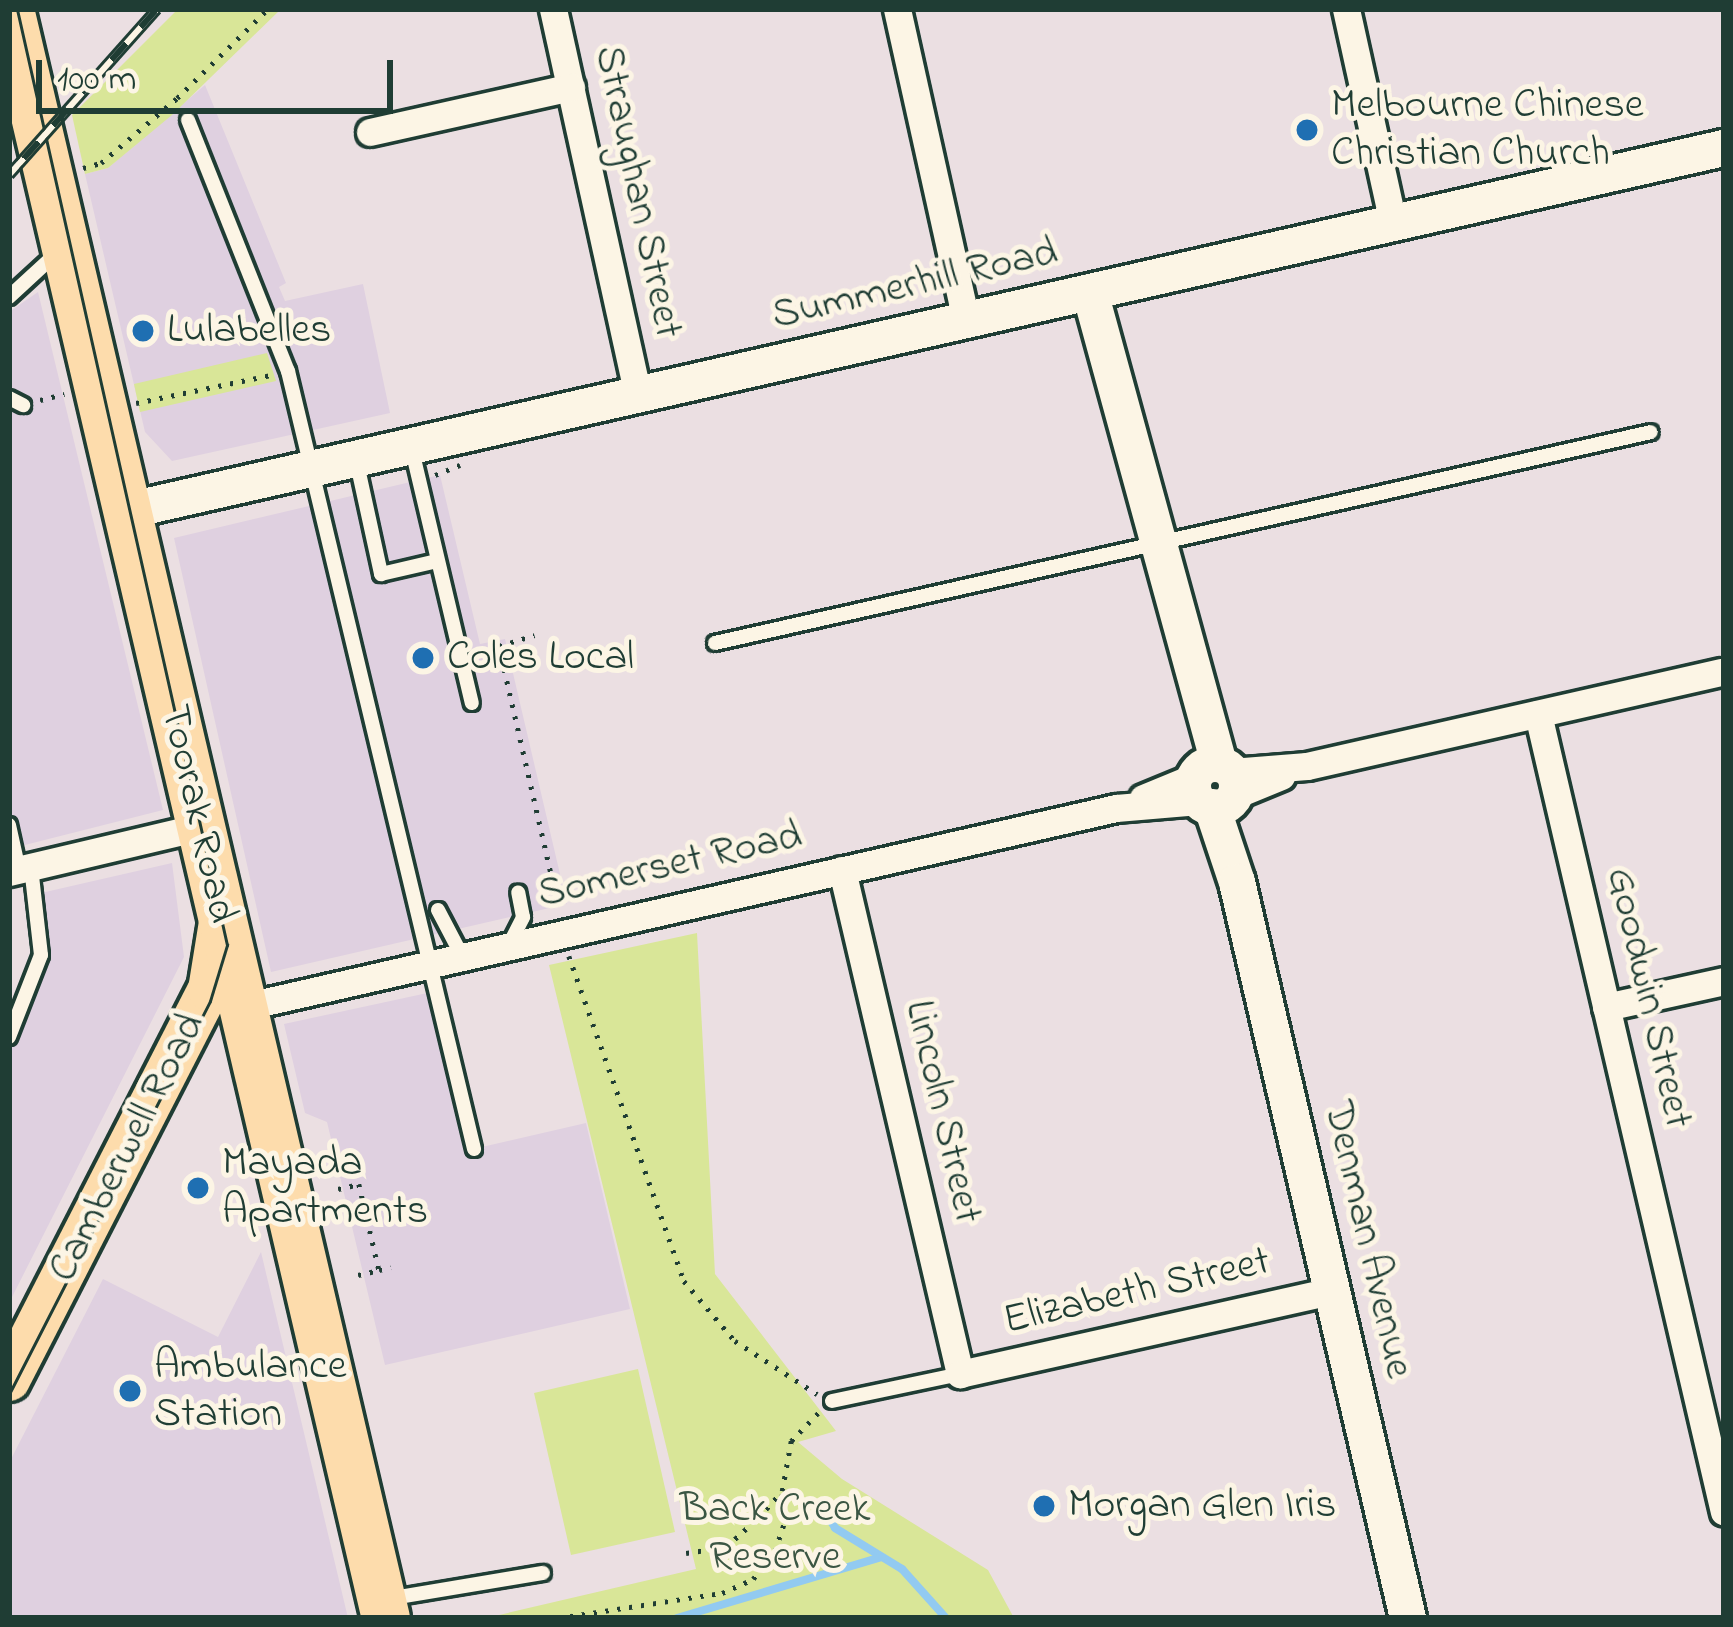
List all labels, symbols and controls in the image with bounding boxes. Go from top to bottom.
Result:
scale bar [42,36,399,110]
street label: Straughan Street [581,41,693,343]
text: 100 m [57,54,137,107]
place label: Melbourne Chinese Christian Church [1331,81,1644,180]
marker: Melbourne Chinese Christian Church [1294,117,1320,143]
street label: Summerhill Road [767,228,1063,342]
place label: Lulabelles [167,306,331,356]
marker: Lulabelles [130,318,156,344]
place label: Coles Local [447,633,634,683]
marker: Coles Local [410,645,436,671]
street label: Toorak Road [147,700,247,928]
street label: Somerset Road [533,811,807,921]
street label: Goodwin Street [1594,863,1702,1133]
street label: Lincoln Street [892,996,992,1228]
street label: Camberwell Road [39,1005,217,1291]
street label: Denman Avenue [1311,1097,1423,1383]
place label: Mayada Apartments [222,1139,428,1238]
marker: Mayada Apartments [185,1175,211,1201]
street label: Elizabeth Street [999,1237,1275,1347]
place label: Ambulance Station [154,1342,346,1440]
marker: Ambulance Station [117,1378,143,1404]
place label: Morgan Glen Iris [1068,1481,1336,1531]
park label: Back Creek Reserve [680,1485,870,1583]
marker: Morgan Glen Iris [1031,1493,1057,1519]

